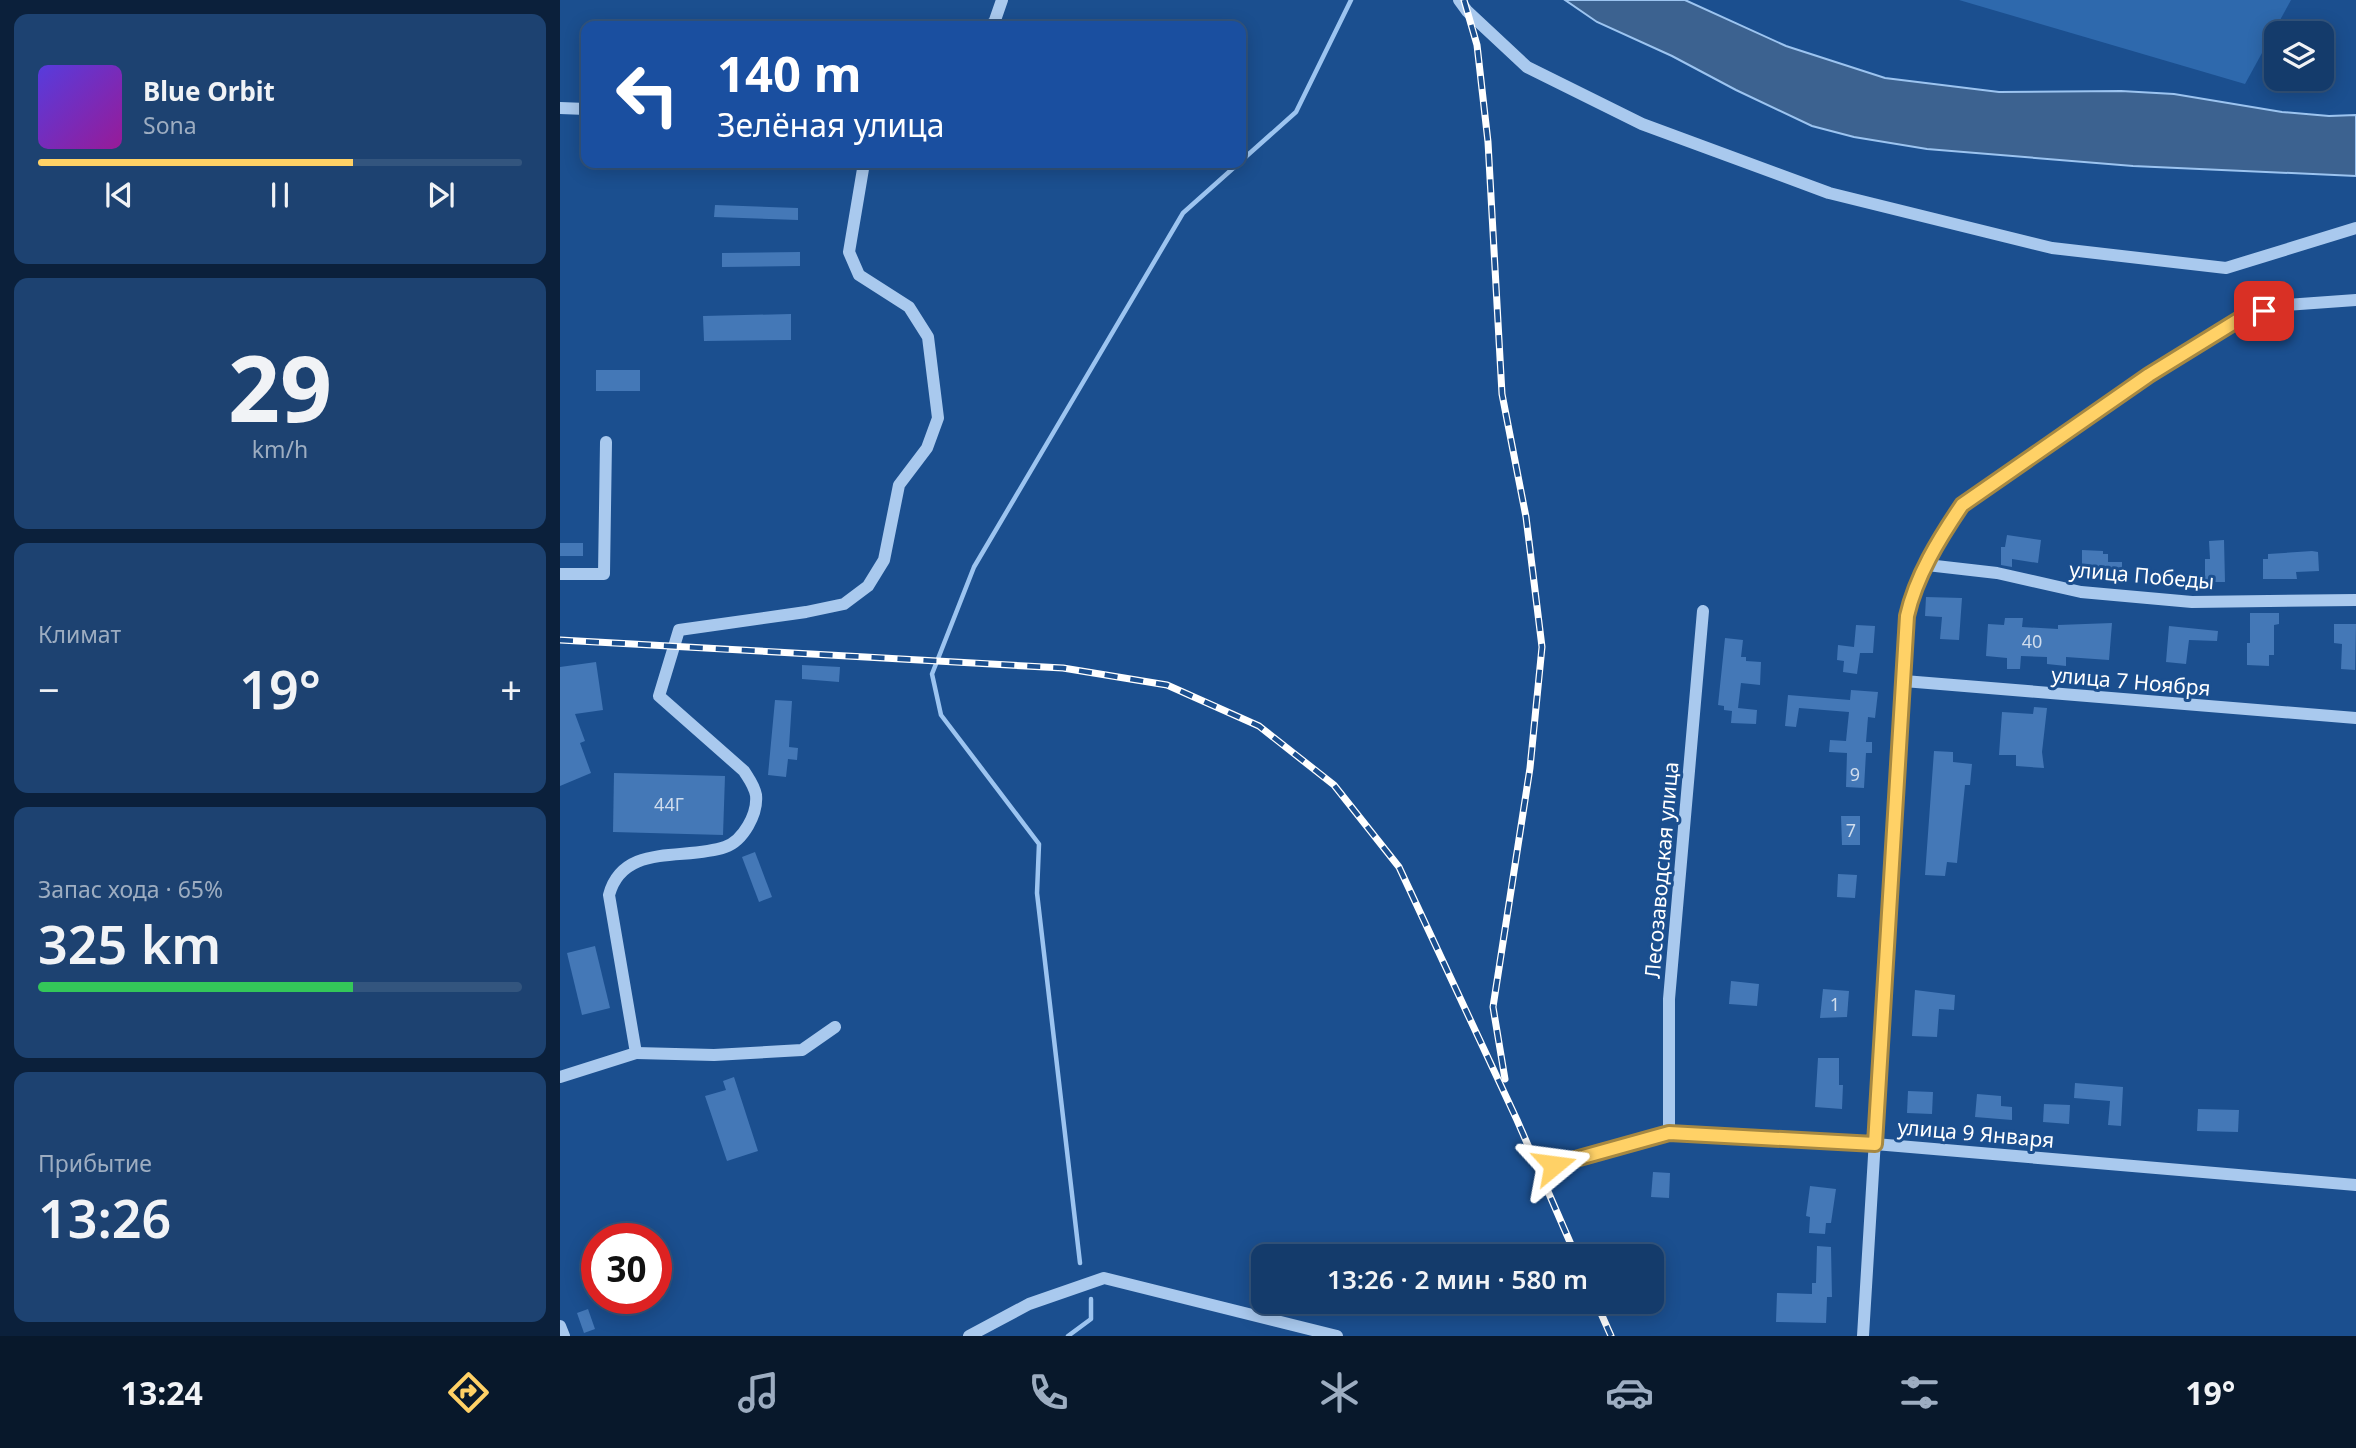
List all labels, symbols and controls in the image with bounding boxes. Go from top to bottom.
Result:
map controls [2264,21,2334,91]
button: layers [2264,21,2334,91]
text: 140 m [717,40,862,106]
icon: left [602,49,693,140]
text: Blue Orbit [143,73,275,109]
text: Зелёная улица [717,103,944,146]
text: Sona [143,109,197,141]
icon: previous [100,176,138,214]
icon: pause [261,176,299,214]
icon: next [422,176,460,214]
pin [2234,281,2294,341]
icon: arrive [2245,292,2283,330]
text: 29 [228,325,332,449]
text: km/h [252,433,308,465]
street label: улица Победы [2068,555,2216,595]
text: Климат [38,618,121,650]
house number: 40 [2022,629,2042,653]
text: 19° [239,653,321,724]
street label: улица 7 Ноября [2050,660,2212,702]
text: − [38,663,60,715]
text: + [500,663,522,715]
street label: Лесозаводская улица [1638,760,1684,980]
house number: 9 [1850,762,1860,786]
house number: 44Г [654,792,684,816]
house number: 7 [1846,818,1856,842]
text: Запас хода · 65% [38,873,223,905]
text: 325 km [38,908,221,979]
house number: 1 [1830,992,1840,1016]
street label: улица 9 Января [1897,1112,2055,1154]
position arrow [1517,1128,1591,1202]
text: Прибытие [38,1147,152,1179]
text: 13:26 [38,1182,171,1253]
speed limit sign: 30 [581,1223,672,1314]
text: 13:26 · 2 мин · 580 m [1327,1261,1588,1297]
icon: directions [444,1368,493,1417]
icon: music [734,1368,783,1417]
icon: phone [1024,1368,1073,1417]
icon: climate [1315,1368,1364,1417]
icon: car [1605,1368,1654,1417]
icon: filters [1895,1368,1944,1417]
text: 13:24 [121,1371,203,1414]
text: 19° [2185,1371,2235,1414]

